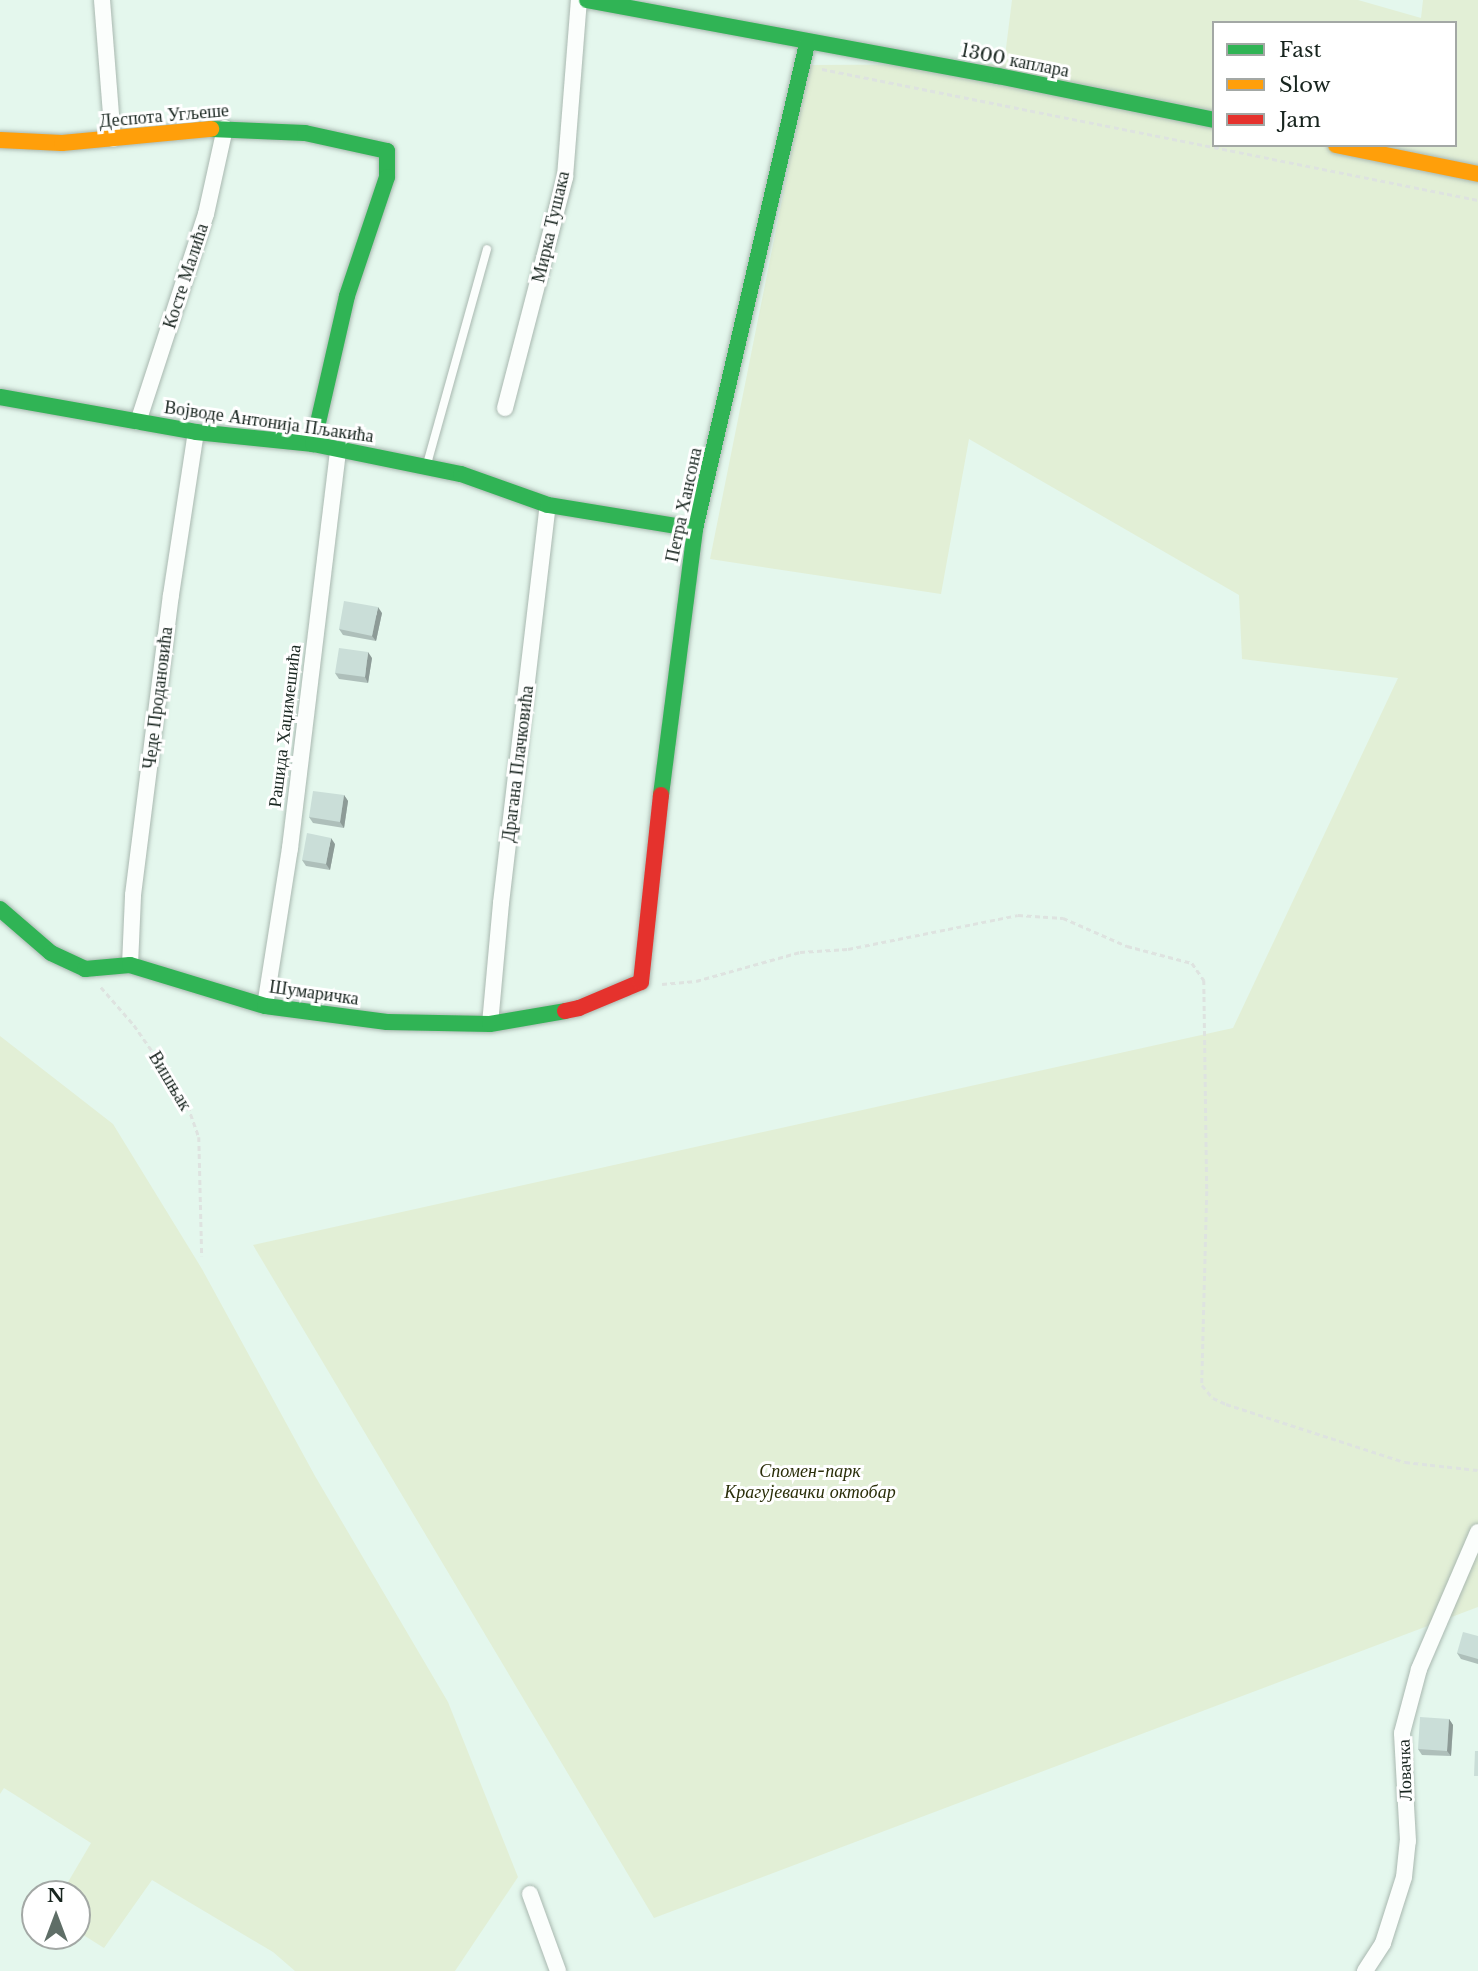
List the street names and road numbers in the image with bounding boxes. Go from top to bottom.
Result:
street label: 1300 каплара [959,40,1071,82]
street label: Деспота Угљеше [98,100,230,132]
street label: Мирка Тушака [528,169,574,285]
street label: Косте Малића [159,221,213,331]
street label: Војводе Антонија Пљакића [163,397,375,447]
street label: Петра Хансона [661,446,707,564]
street label: Чеде Продановића [139,626,177,770]
street label: Рашида Хаџимешића [264,643,306,809]
street label: Драгана Плачковића [498,684,538,844]
street label: Шумаричка [268,976,360,1010]
street label: Вишњак [144,1047,196,1115]
street label: Ловачка [1393,1739,1417,1801]

